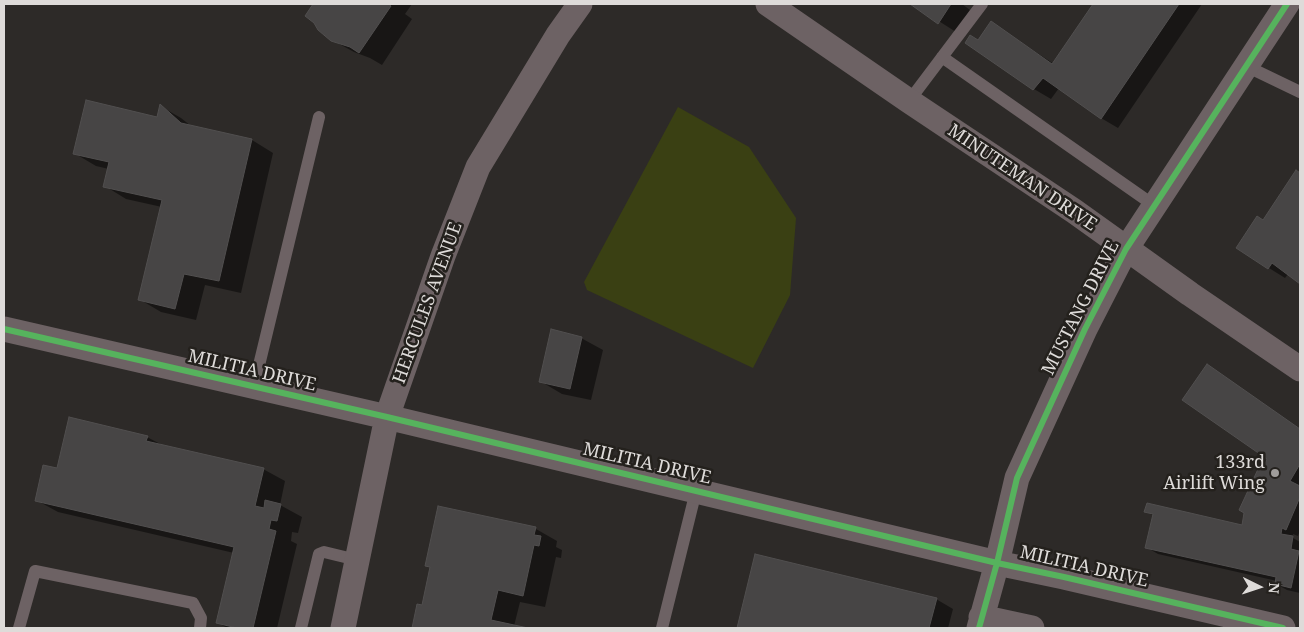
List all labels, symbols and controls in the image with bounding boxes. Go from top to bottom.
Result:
street label: MINUTEMAN DRIVE [943,120,1101,236]
street label: HERCULES AVENUE [389,219,467,387]
street label: MUSTANG DRIVE [1038,237,1124,379]
street label: MILITIA DRIVE [186,346,318,396]
street label: MILITIA DRIVE [581,439,713,489]
place label: 133rd Airlift Wing [1163,452,1265,494]
marker: 133rd Airlift Wing [1269,467,1281,479]
street label: MILITIA DRIVE [1018,542,1150,592]
north arrow [1234,562,1284,612]
text: N [1265,582,1284,594]

